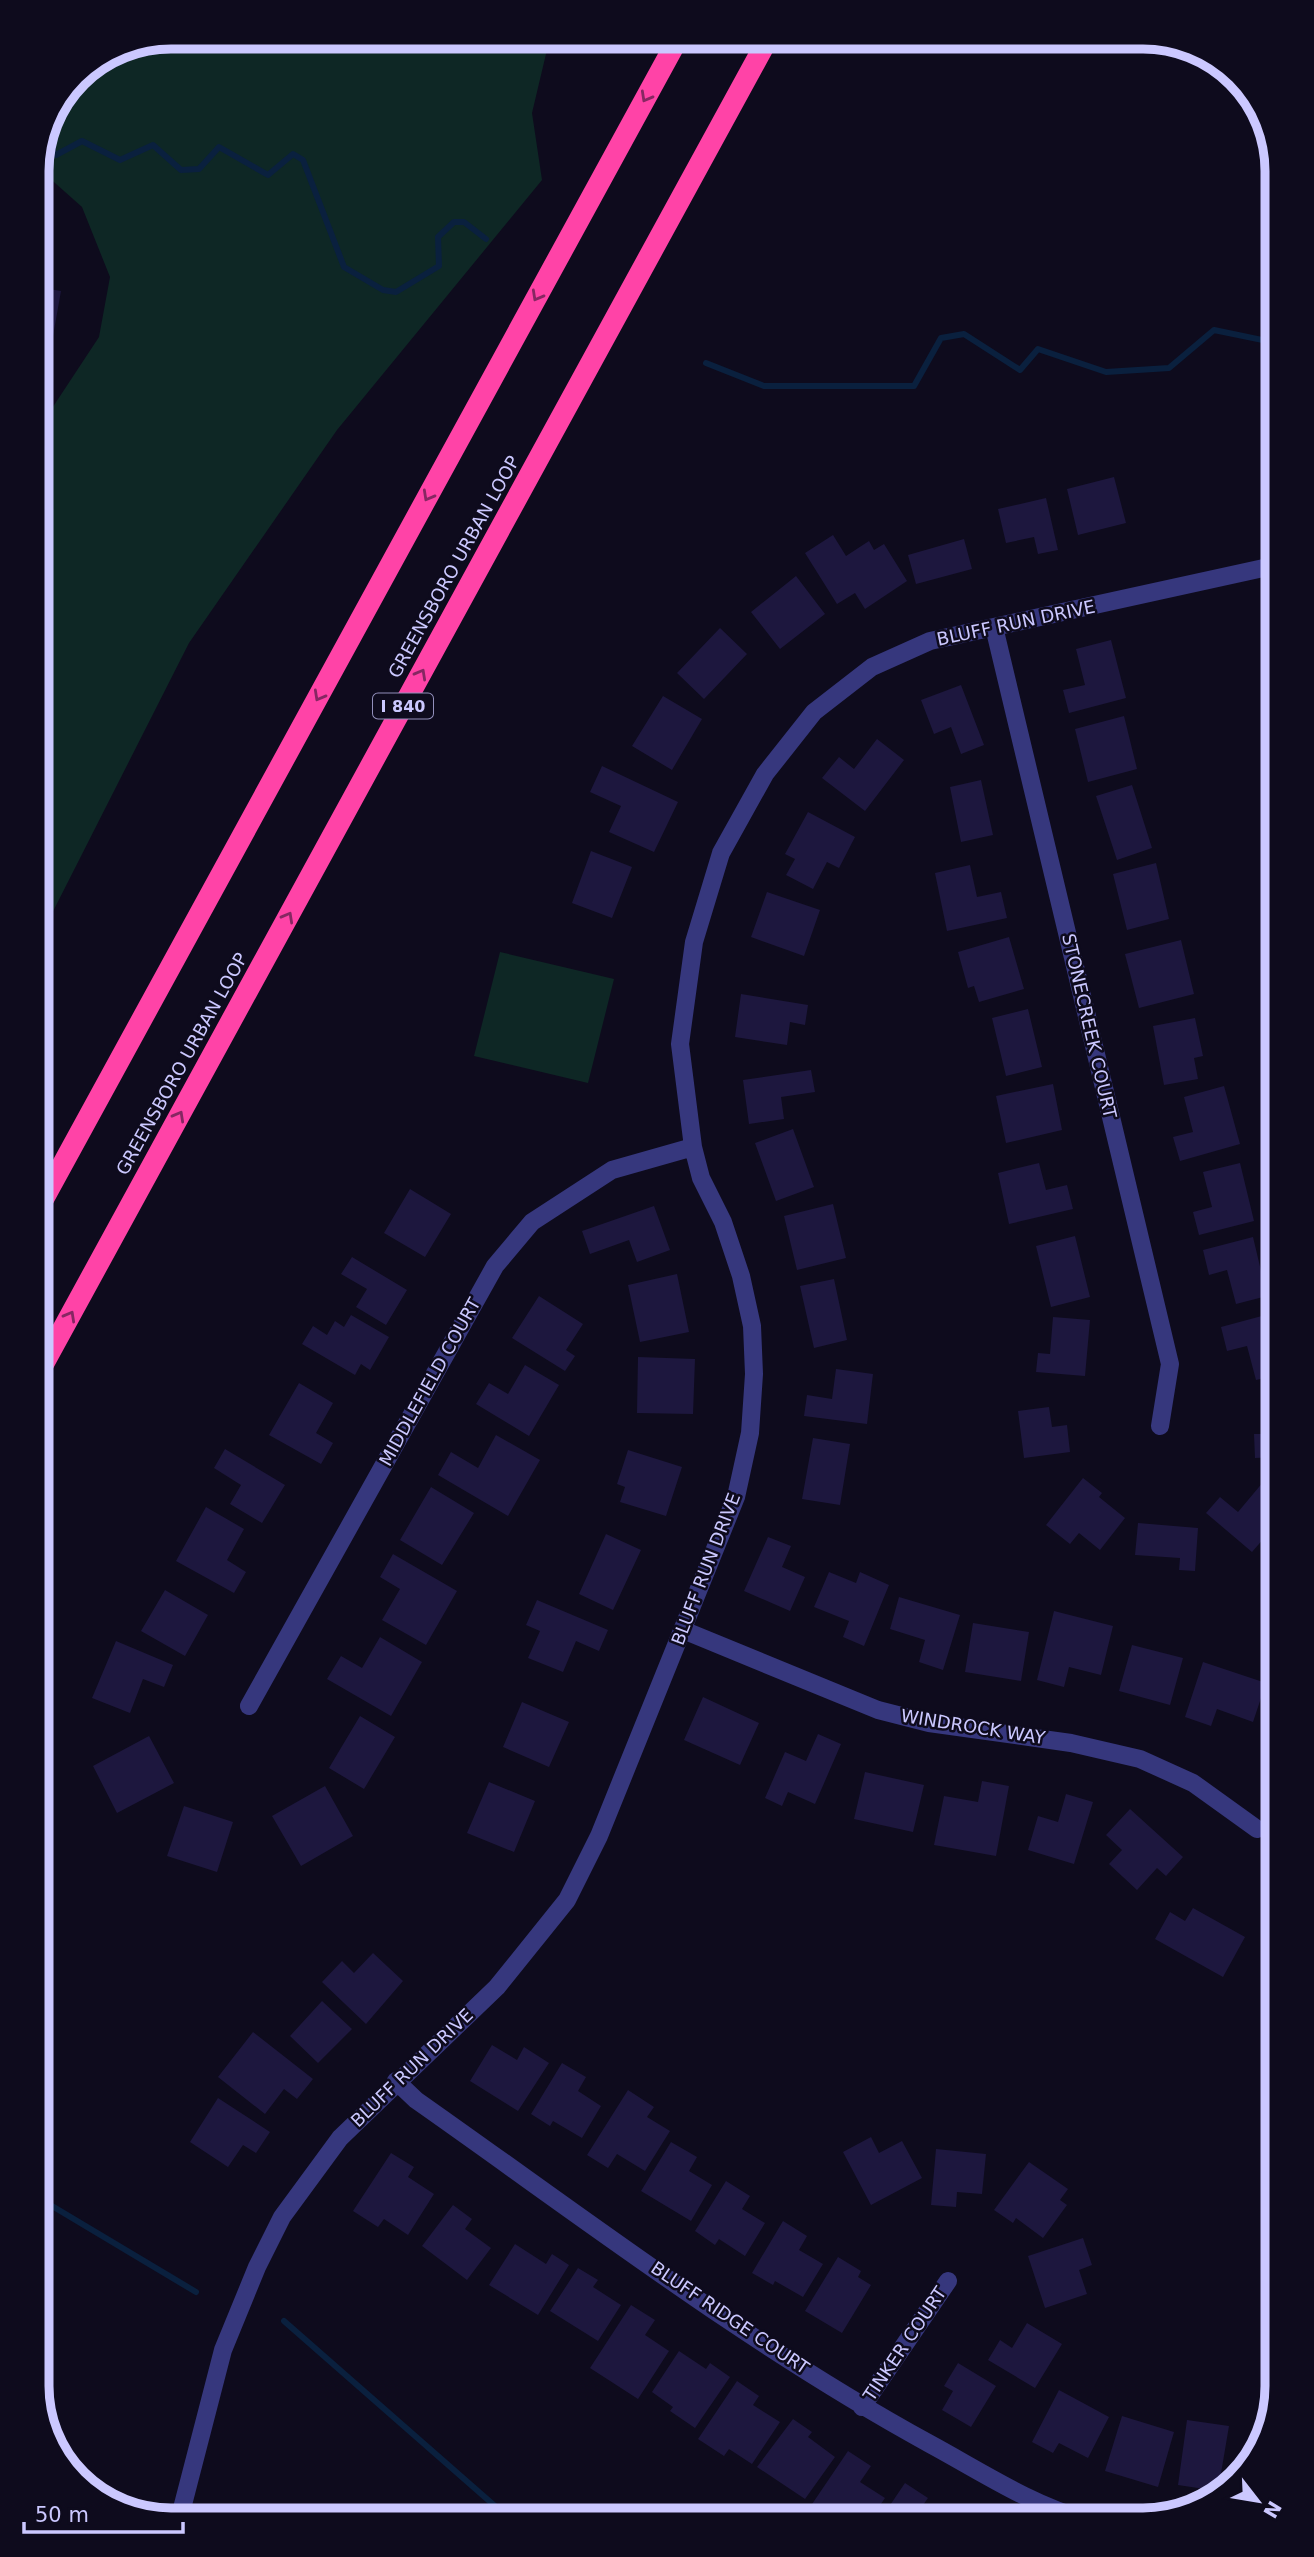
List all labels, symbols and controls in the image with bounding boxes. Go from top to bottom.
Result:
one-way arrow [641,90,655,102]
one-way arrow [532,289,545,302]
street label: GREENSBORO URBAN LOOP [384,452,524,682]
one-way arrow [423,489,436,501]
street label: BLUFF RUN DRIVE [935,595,1097,650]
one-way arrow [413,669,426,681]
one-way arrow [314,688,327,701]
road number: I 840 [373,694,433,719]
one-way arrow [280,912,293,924]
street label: STONECREEK COURT [1058,932,1121,1121]
street label: GREENSBORO URBAN LOOP [112,949,252,1179]
one-way arrow [171,1111,184,1124]
street label: MIDDLEFIELD COURT [375,1293,485,1469]
one-way arrow [62,1311,75,1323]
street label: BLUFF RUN DRIVE [667,1490,744,1648]
street label: WINDROCK WAY [899,1705,1048,1748]
street label: BLUFF RUN DRIVE [346,2004,477,2131]
street label: BLUFF RIDGE COURT [647,2257,814,2379]
street label: TINKER COURT [858,2282,951,2406]
north arrow [1223,2466,1293,2536]
scale bar [24,2490,184,2534]
text: N [1259,2497,1286,2522]
text: 50 m [35,2503,89,2527]

